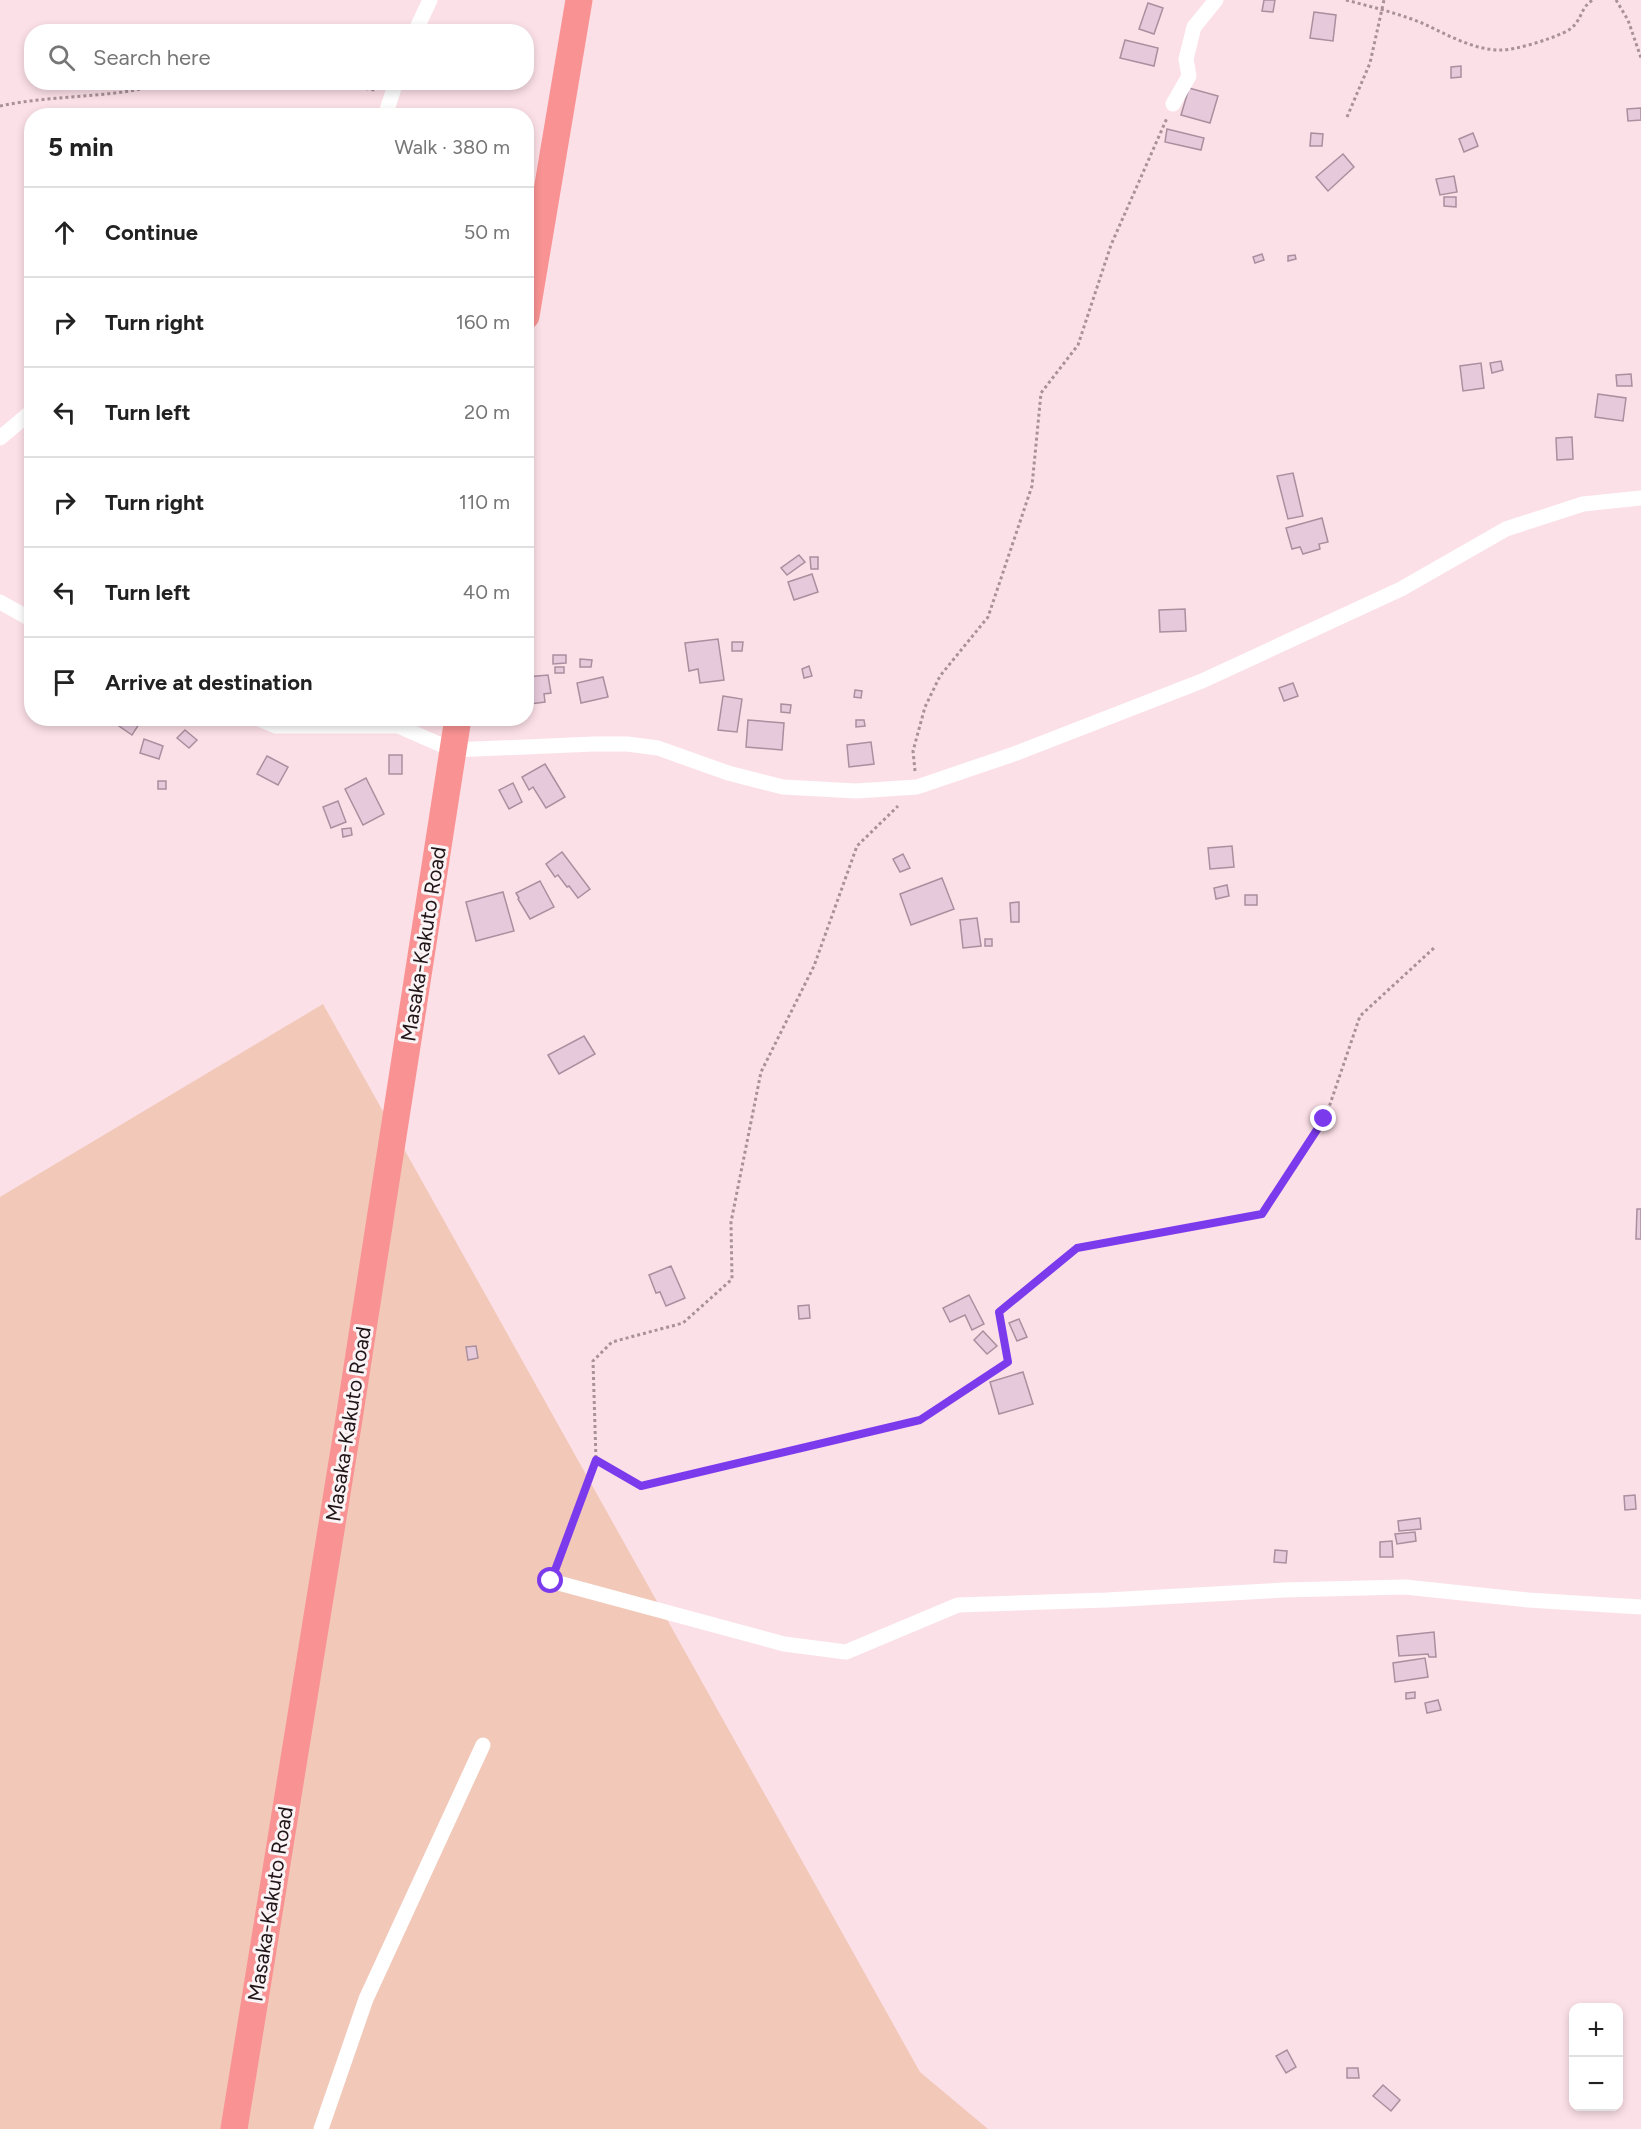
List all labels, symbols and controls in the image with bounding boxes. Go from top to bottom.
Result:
search box [24,24,534,90]
icon: search [45,41,78,74]
text: Search here [93,44,211,71]
text: 5 min [48,131,114,163]
text: Walk · 380 m [394,135,510,159]
icon: ahead [48,216,81,249]
text: Continue [105,219,198,246]
text: 50 m [464,220,510,244]
icon: right [48,306,81,339]
text: Turn right [105,309,204,336]
text: 160 m [456,310,510,334]
icon: left [48,396,81,429]
text: Turn left [105,399,191,426]
text: 20 m [464,400,510,424]
icon: right [48,486,81,519]
text: Turn right [105,489,204,516]
text: 110 m [459,490,510,514]
icon: left [48,576,81,609]
text: Turn left [105,579,191,606]
text: 40 m [463,580,510,604]
icon: arrive [48,666,81,699]
text: Arrive at destination [105,669,313,696]
street label: Masaka-Kakuto Road [395,845,451,1043]
route end [1310,1105,1336,1131]
street label: Masaka-Kakuto Road [320,1325,376,1523]
route start [537,1567,563,1593]
street label: Masaka-Kakuto Road [242,1805,298,2003]
map controls [1569,2003,1623,2111]
button: + [1569,2003,1623,2057]
button: − [1569,2057,1623,2111]

